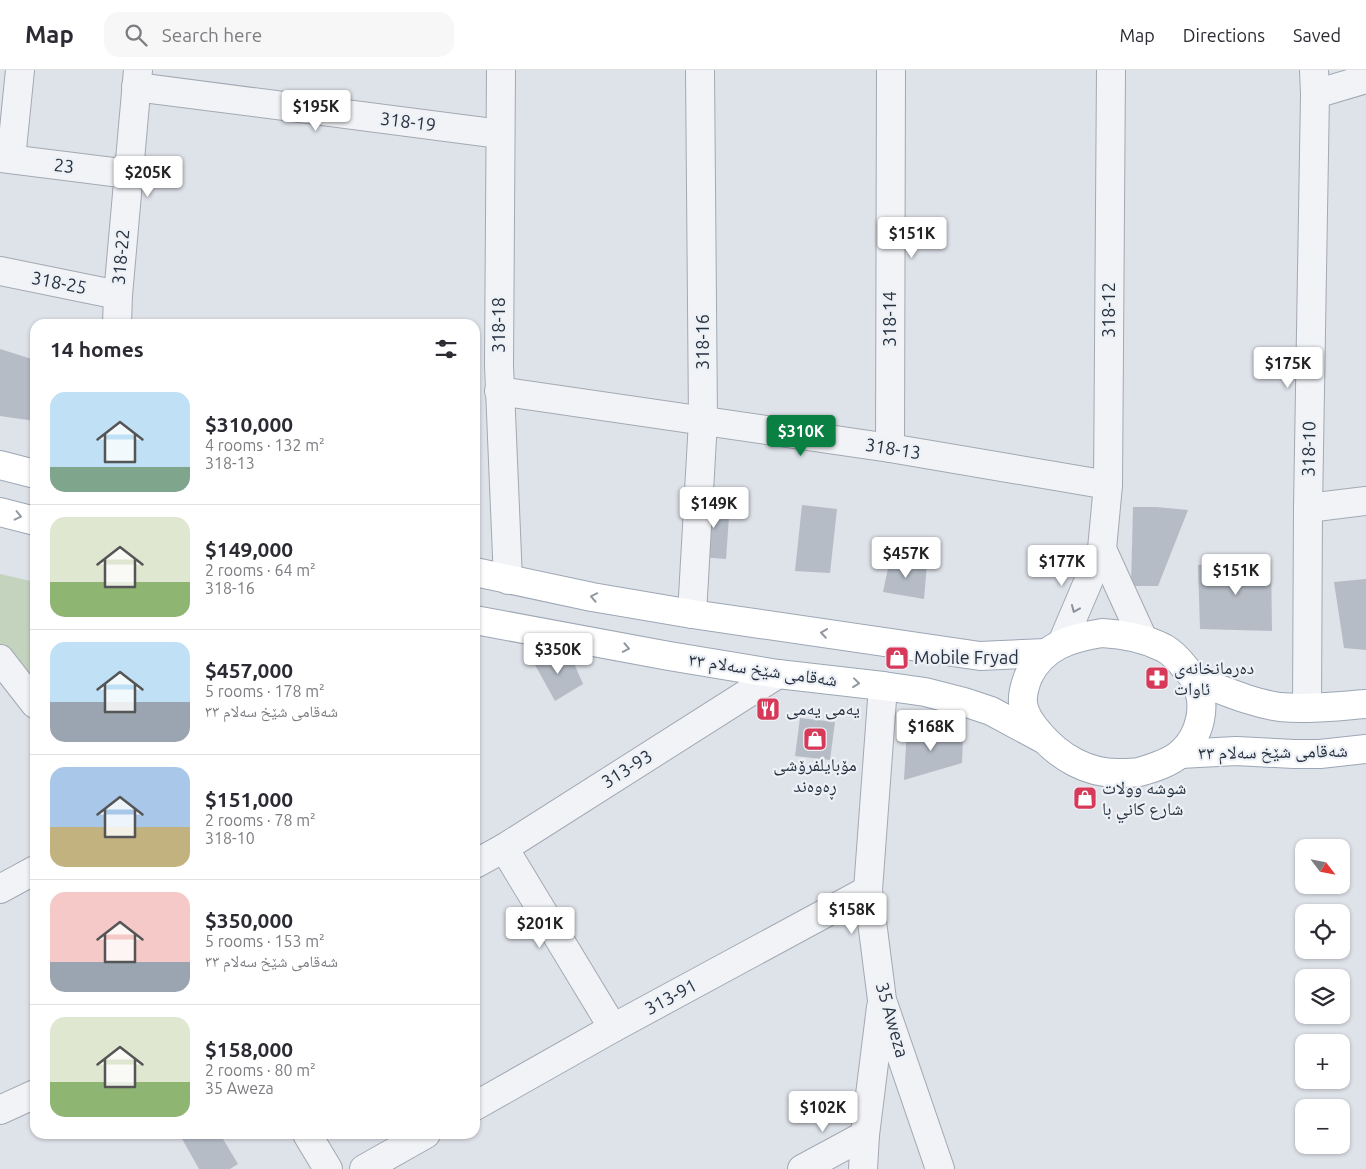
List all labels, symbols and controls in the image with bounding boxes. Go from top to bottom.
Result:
search box [104,12,454,57]
text: Map [25,21,74,48]
icon: search [122,21,150,49]
text: Search here [162,24,262,46]
text: Map [1119,25,1155,45]
text: Directions [1183,25,1265,45]
text: Saved [1293,25,1341,45]
pin: $195K [281,90,351,132]
text: $195K [293,97,339,115]
street label: 318-19 [379,108,437,134]
street label: 23 [53,154,75,176]
pin: $205K [113,156,183,198]
text: $205K [125,163,171,181]
pin: $151K [877,216,947,259]
text: $151K [889,224,935,242]
street label: 318-22 [108,228,132,286]
street label: 318-25 [30,267,89,297]
street label: 318-12 [1098,282,1118,338]
street label: 318-14 [879,291,899,347]
street label: 318-18 [488,297,508,353]
street label: 318-16 [692,314,712,370]
icon: filters [432,335,460,363]
text: 14 homes [50,337,144,361]
pin: $175K [1253,346,1323,389]
text: $175K [1265,354,1311,372]
icon: home [90,412,150,472]
text: $310,000 [205,412,293,436]
pin: $310K [766,414,836,457]
street label: 318-10 [1298,421,1318,477]
text: $310K [778,422,824,440]
street label: 318-13 [864,434,922,462]
text: 4 rooms · 132 m² [205,436,325,454]
text: 318-13 [205,454,255,472]
pin: $149K [679,486,749,529]
text: $149K [691,494,737,512]
one-way arrow [13,510,22,521]
pin: $457K [871,536,941,579]
icon: home [90,537,150,597]
text: $149,000 [205,537,293,561]
text: $457K [883,544,929,562]
pin: $177K [1027,544,1097,587]
text: $177K [1039,552,1085,570]
pin: $151K [1201,554,1271,596]
text: 2 rooms · 64 m² [205,561,316,579]
text: $151K [1213,561,1259,579]
text: 318-16 [205,579,255,597]
one-way arrow [590,593,598,603]
one-way arrow [1071,605,1081,613]
one-way arrow [819,628,827,639]
pin: $350K [523,632,593,675]
text: $350K [535,640,581,658]
one-way arrow [622,642,631,653]
shop icon: Mobile Fryad [884,645,910,671]
place label: Mobile Fryad [914,647,1019,667]
street label: شەقامی شێخ سەلام ٣٣ [687,649,839,692]
place label: دەرمانخانەی ئاوات [1174,657,1254,699]
text: $457,000 [205,658,293,682]
icon: home [90,662,150,722]
pharmacy icon: دەرمانخانەی ئاوات [1144,665,1170,691]
one-way arrow [852,677,860,688]
text: 5 rooms · 178 m² [205,682,325,700]
restaurant icon: یەمی یەمی [755,696,781,722]
place label: یەمی یەمی [786,698,860,720]
text: شەقامی شێخ سەلام ٣٣ [205,702,338,720]
pin: $168K [896,710,966,752]
text: $168K [908,717,954,735]
shop icon: مۆبایلفرۆشی ڕەوەند [802,726,828,752]
street label: شەقامی شێخ سەلام ٣٣ [1198,740,1348,765]
street label: 313-93 [597,745,656,791]
place label: مۆبایلفرۆشی ڕەوەند [773,754,857,800]
place label: شوشه وولات شارع كاني با [1102,777,1186,824]
shop icon: شوشه وولات شارع كاني با [1072,785,1098,811]
icon: home [90,787,150,847]
text: $151,000 [205,787,293,811]
text: 2 rooms · 78 m² [205,811,316,829]
text: 318-10 [205,829,255,847]
north arrow [1295,839,1350,894]
map controls [1295,839,1350,1154]
pin: $158K [817,892,887,935]
text: $158K [829,900,875,918]
button: locate [1295,904,1350,959]
pin: $201K [505,906,575,949]
text: $350,000 [205,908,293,932]
icon: home [90,912,150,972]
text: $201K [517,914,563,932]
text: 5 rooms · 153 m² [205,932,325,950]
text: شەقامی شێخ سەلام ٣٣ [205,952,338,970]
button: layers [1295,969,1350,1024]
street label: 313-91 [641,974,700,1018]
street label: 35 Aweza [873,980,913,1060]
button: + [1295,1034,1350,1089]
icon: home [90,1037,150,1097]
text: $158,000 [205,1037,293,1061]
text: 2 rooms · 80 m² [205,1061,316,1079]
text: 35 Aweza [205,1079,274,1097]
pin: $102K [788,1090,858,1133]
text: $102K [800,1098,846,1116]
button: − [1295,1099,1350,1154]

